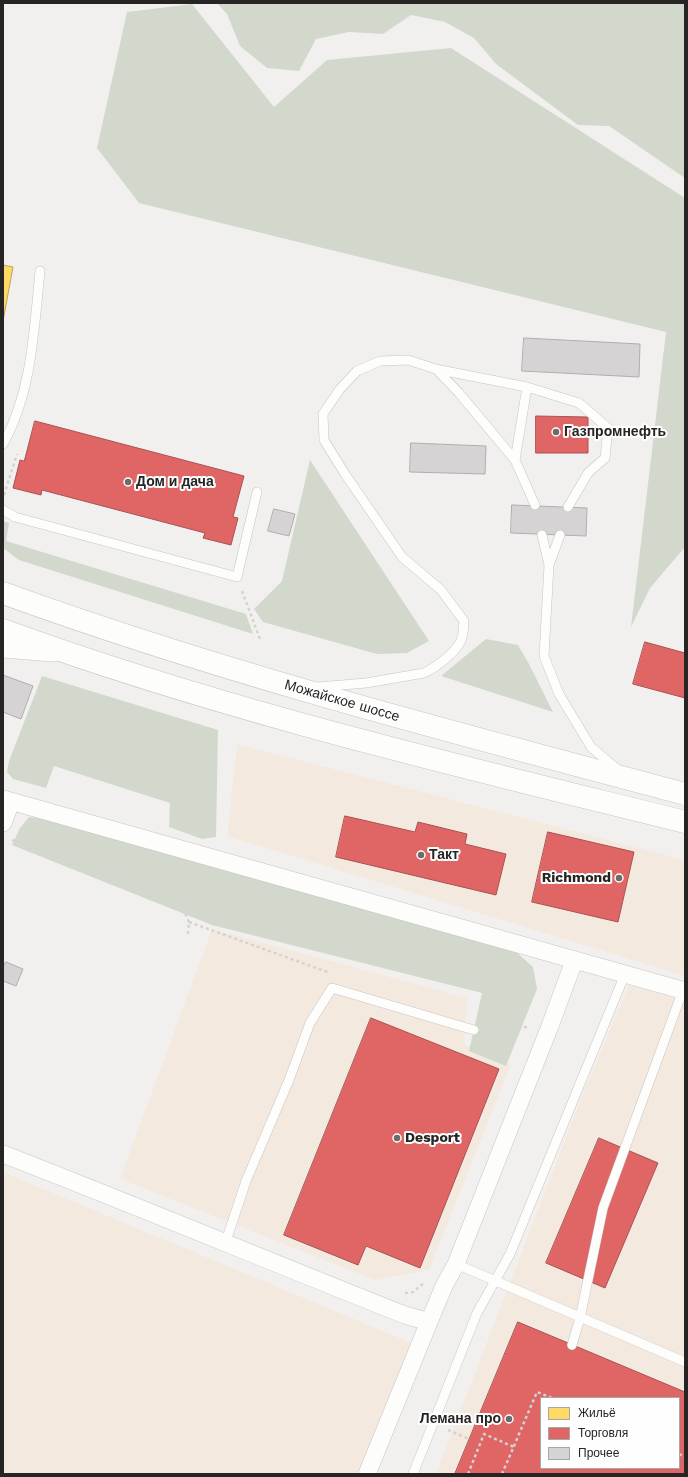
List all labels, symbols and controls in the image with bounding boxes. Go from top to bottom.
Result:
place label: Газпромнефть [564,424,666,440]
marker: Газпромнефть [551,427,561,437]
place label: Дом и дача [136,474,214,490]
marker: Дом и дача [123,477,133,487]
street label: Можайское шоссе [283,677,401,725]
place label: Такт [429,847,459,863]
marker: Такт [416,850,426,860]
place label: Richmond [542,870,611,886]
marker: Richmond [614,873,624,883]
place label: Desport [405,1130,460,1146]
marker: Desport [392,1133,402,1143]
legend [540,1397,680,1469]
text: Жильё [578,1406,616,1420]
place label: Лемана про [420,1411,501,1427]
marker: Лемана про [504,1414,514,1424]
text: Торговля [578,1426,628,1440]
text: Прочее [578,1446,619,1460]

